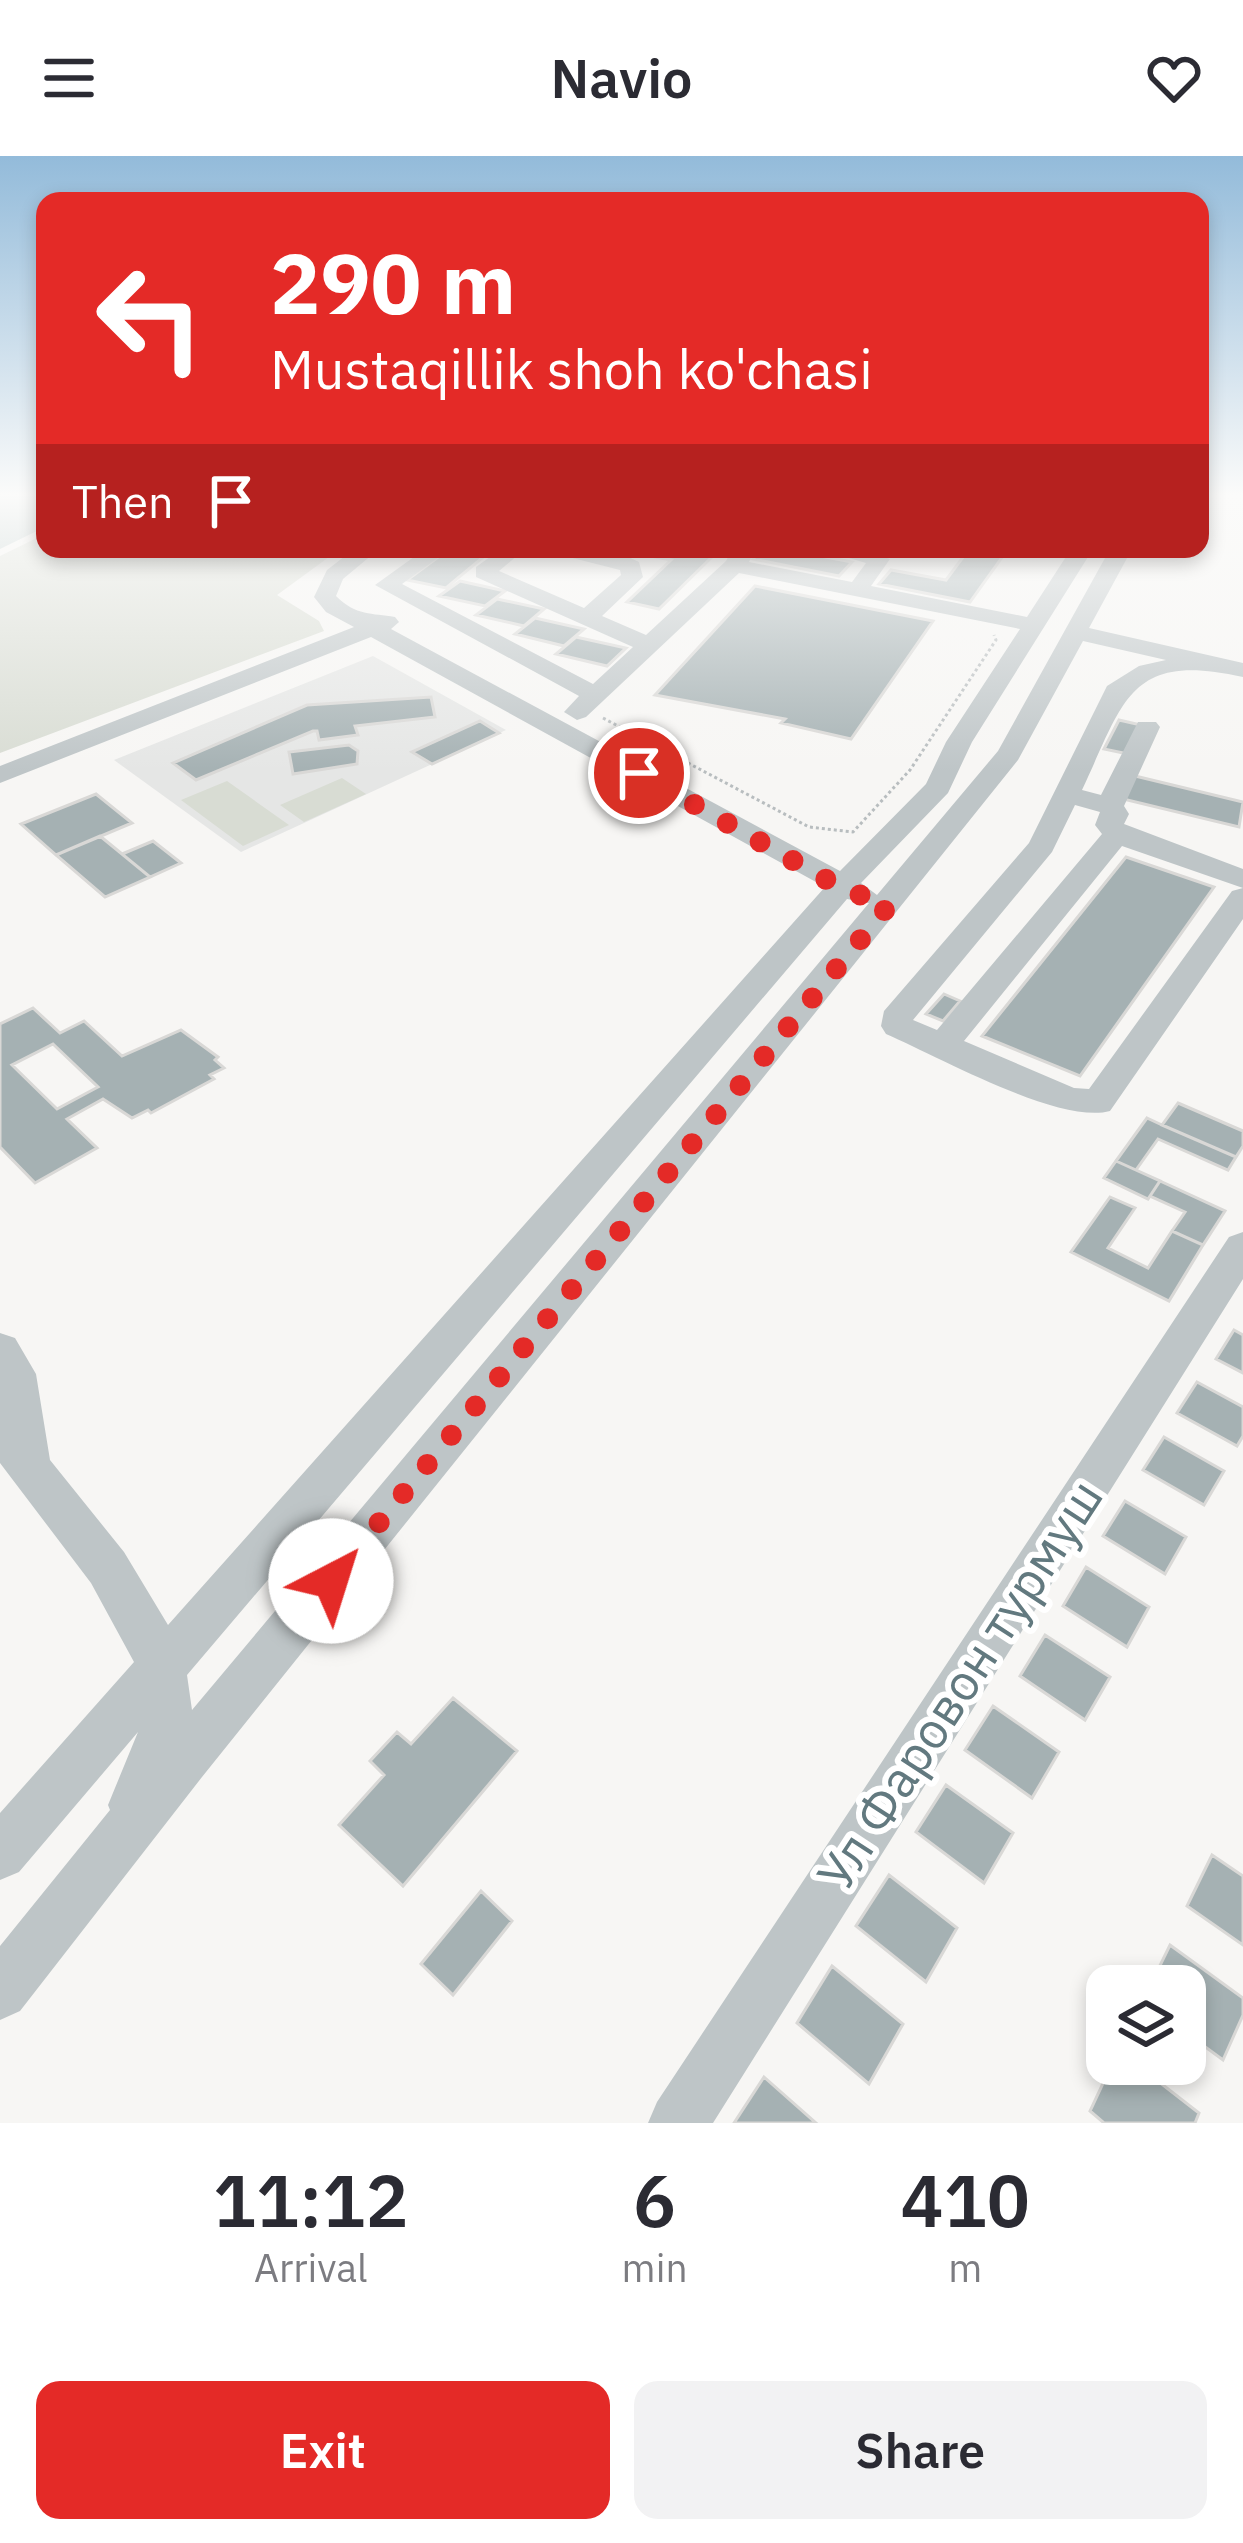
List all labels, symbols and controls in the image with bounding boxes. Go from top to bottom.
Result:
text: Navio [550,43,693,113]
icon: menu [36,45,102,111]
icon: heart [1141,45,1207,111]
text: 290 m [270,228,516,337]
icon: left [72,240,228,396]
text: Mustaqillik shoh ko'chasi [270,334,873,404]
icon: arrive [198,468,264,534]
text: Then [72,472,174,530]
pin [588,722,690,824]
icon: arrive [606,740,672,806]
street label: Ул Фаровон турмуш [802,1467,1117,1902]
position arrow [268,1518,394,1644]
map controls [1086,1965,1206,2085]
button: layers [1086,1965,1206,2085]
text: 11:12 [213,2153,409,2247]
text: 6 [633,2153,676,2247]
text: 410 [900,2153,1030,2247]
text: Arrival [254,2242,368,2293]
text: min [622,2242,688,2293]
text: m [948,2242,982,2293]
button: Exit [36,2381,610,2519]
button: Share [634,2381,1207,2519]

